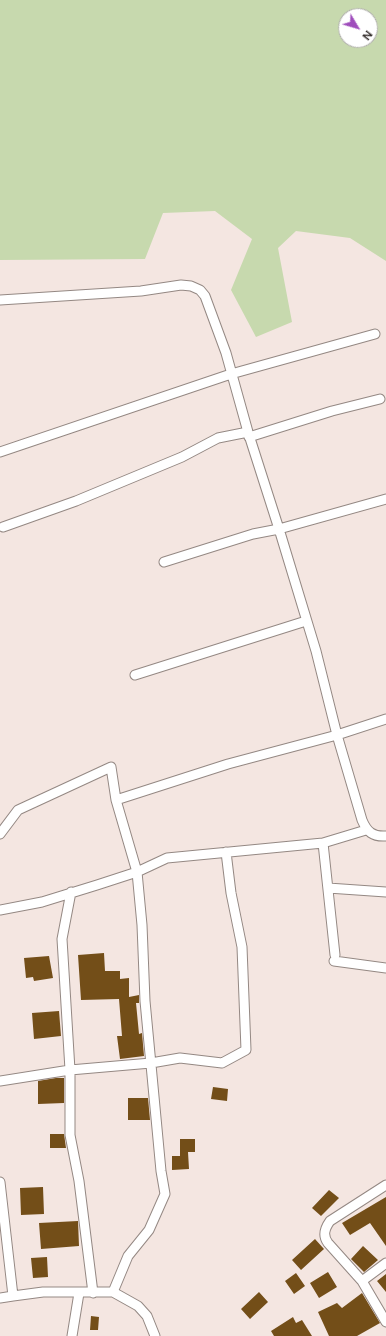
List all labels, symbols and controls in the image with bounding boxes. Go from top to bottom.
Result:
north arrow [338,8,378,48]
text: N [359,28,375,42]

